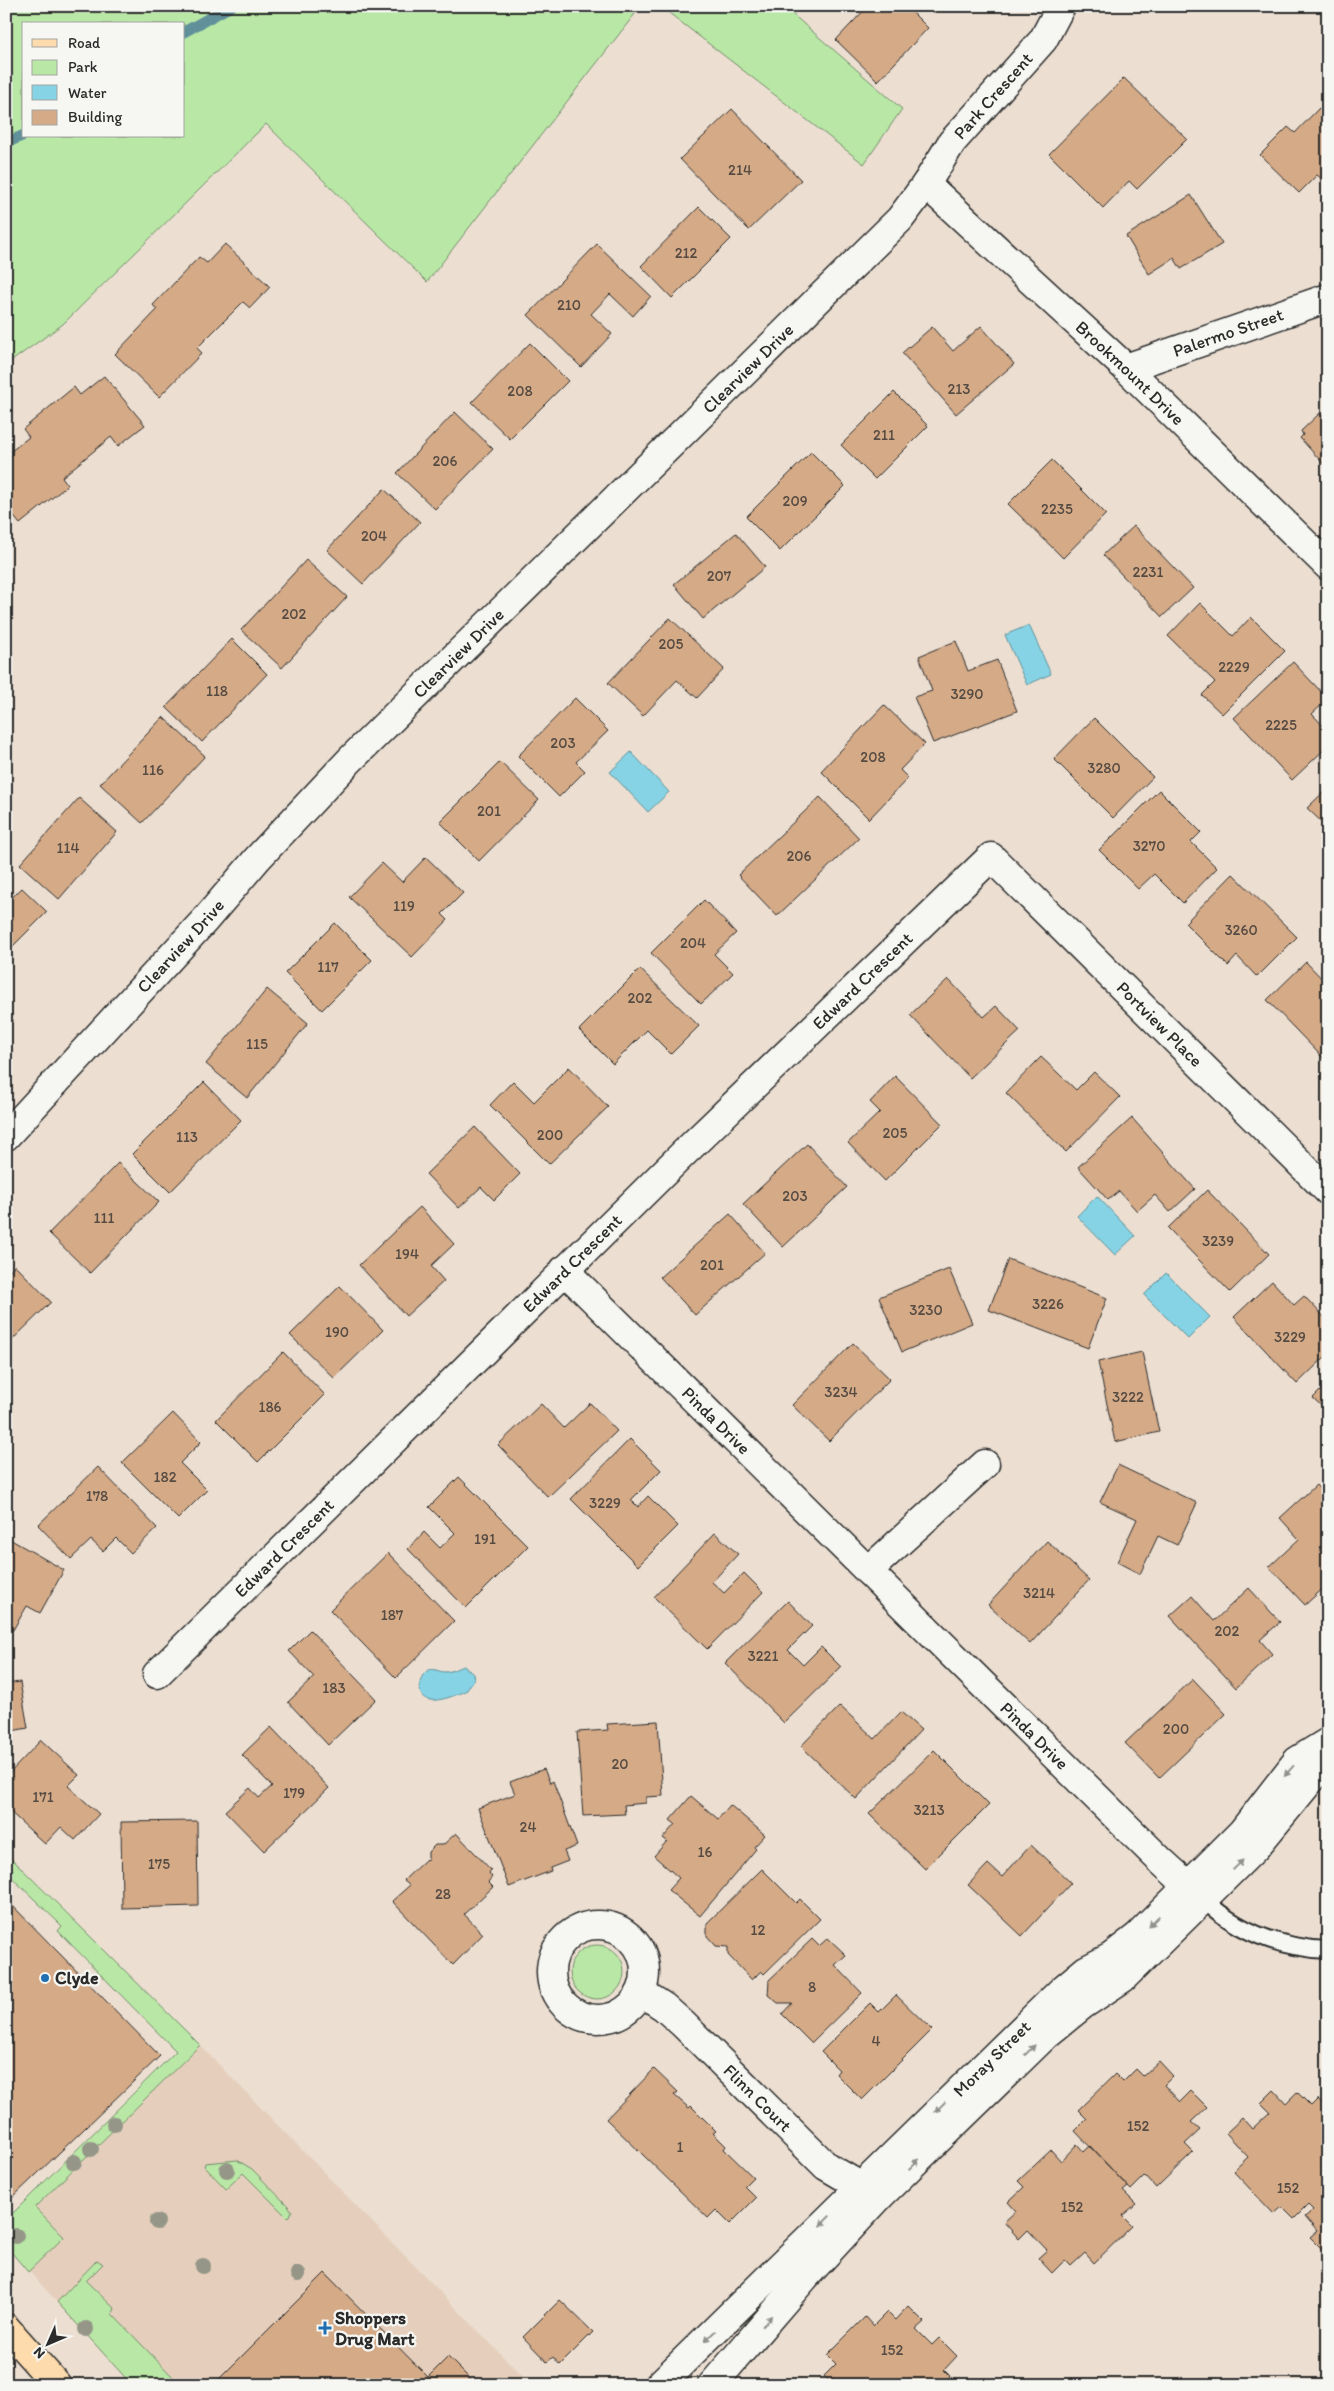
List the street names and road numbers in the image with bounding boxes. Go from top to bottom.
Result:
street label: Park Crescent [949,48,1038,144]
street label: Palermo Street [1170,303,1286,362]
street label: Brookmount Drive [1071,316,1189,430]
street label: Clearview Drive [698,319,798,418]
street label: Clearview Drive [408,604,509,703]
street label: Clearview Drive [132,895,229,998]
street label: Edward Crescent [808,927,918,1034]
street label: Portview Place [1112,977,1207,1072]
street label: Edward Crescent [518,1209,627,1317]
street label: Pinda Drive [677,1382,755,1459]
street label: Edward Crescent [230,1494,339,1602]
street label: Pinda Drive [996,1697,1073,1774]
street label: Moray Street [948,2016,1035,2102]
street label: Flinn Court [719,2059,797,2137]

